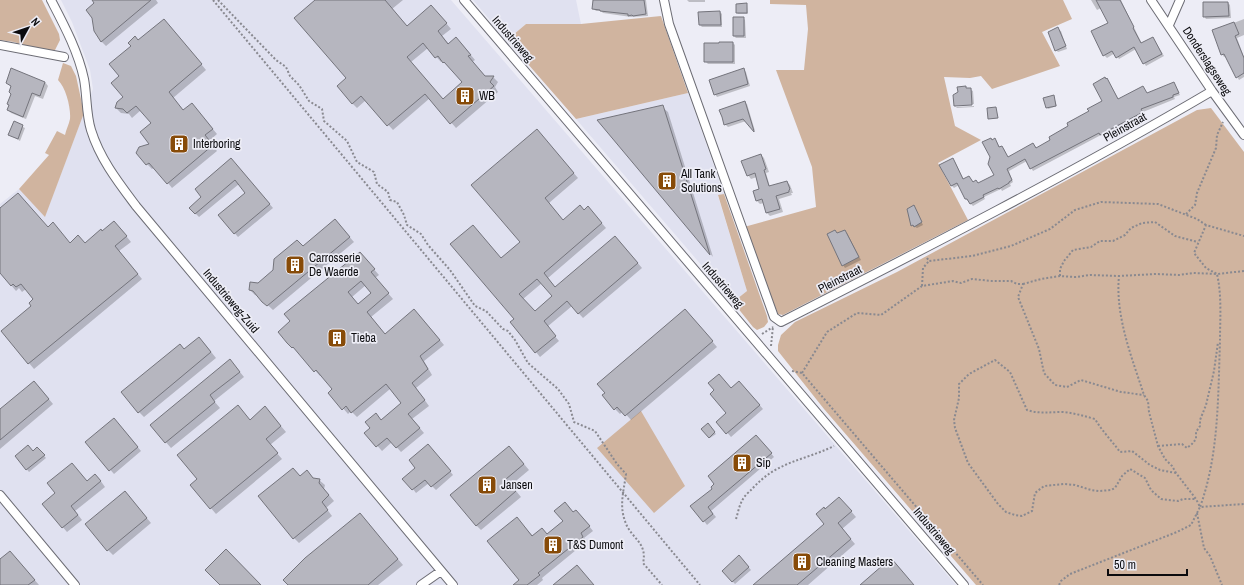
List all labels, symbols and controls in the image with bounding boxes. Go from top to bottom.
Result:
north arrow [8,8,48,48]
street label: Industrieweg [488,12,538,66]
text: N [28,15,43,29]
street label: Donderslagseweg [1179,24,1235,99]
building icon: WB [454,85,476,107]
place label: WB [479,88,495,104]
street label: Pleinstraat [1101,108,1150,145]
building icon: Interboring [168,133,190,155]
place label: Interboring [193,136,241,152]
place label: All Tank Solutions [680,166,722,196]
building icon: All Tank Solutions [656,170,678,192]
place label: Carrosserie De Waerde [309,250,360,280]
building icon: Carrosserie De Waerde [284,254,306,276]
street label: Industrieweg [698,258,748,312]
street label: Pleinstraat [815,261,865,297]
street label: Industrieweg-Zuid [199,265,263,337]
building icon: Tieba [326,327,348,349]
place label: Tieba [351,330,376,346]
building icon: Sip [731,452,753,474]
place label: Sip [756,455,771,471]
building icon: Jansen [476,474,498,496]
place label: Jansen [501,477,533,493]
street label: Industrieweg [910,504,959,558]
building icon: T&S Dumont [542,534,564,556]
place label: T&S Dumont [567,537,624,553]
building icon: Cleaning Masters [791,551,813,573]
scale bar [1108,551,1187,577]
place label: Cleaning Masters [816,554,893,570]
text: 50 m [1114,557,1136,573]

